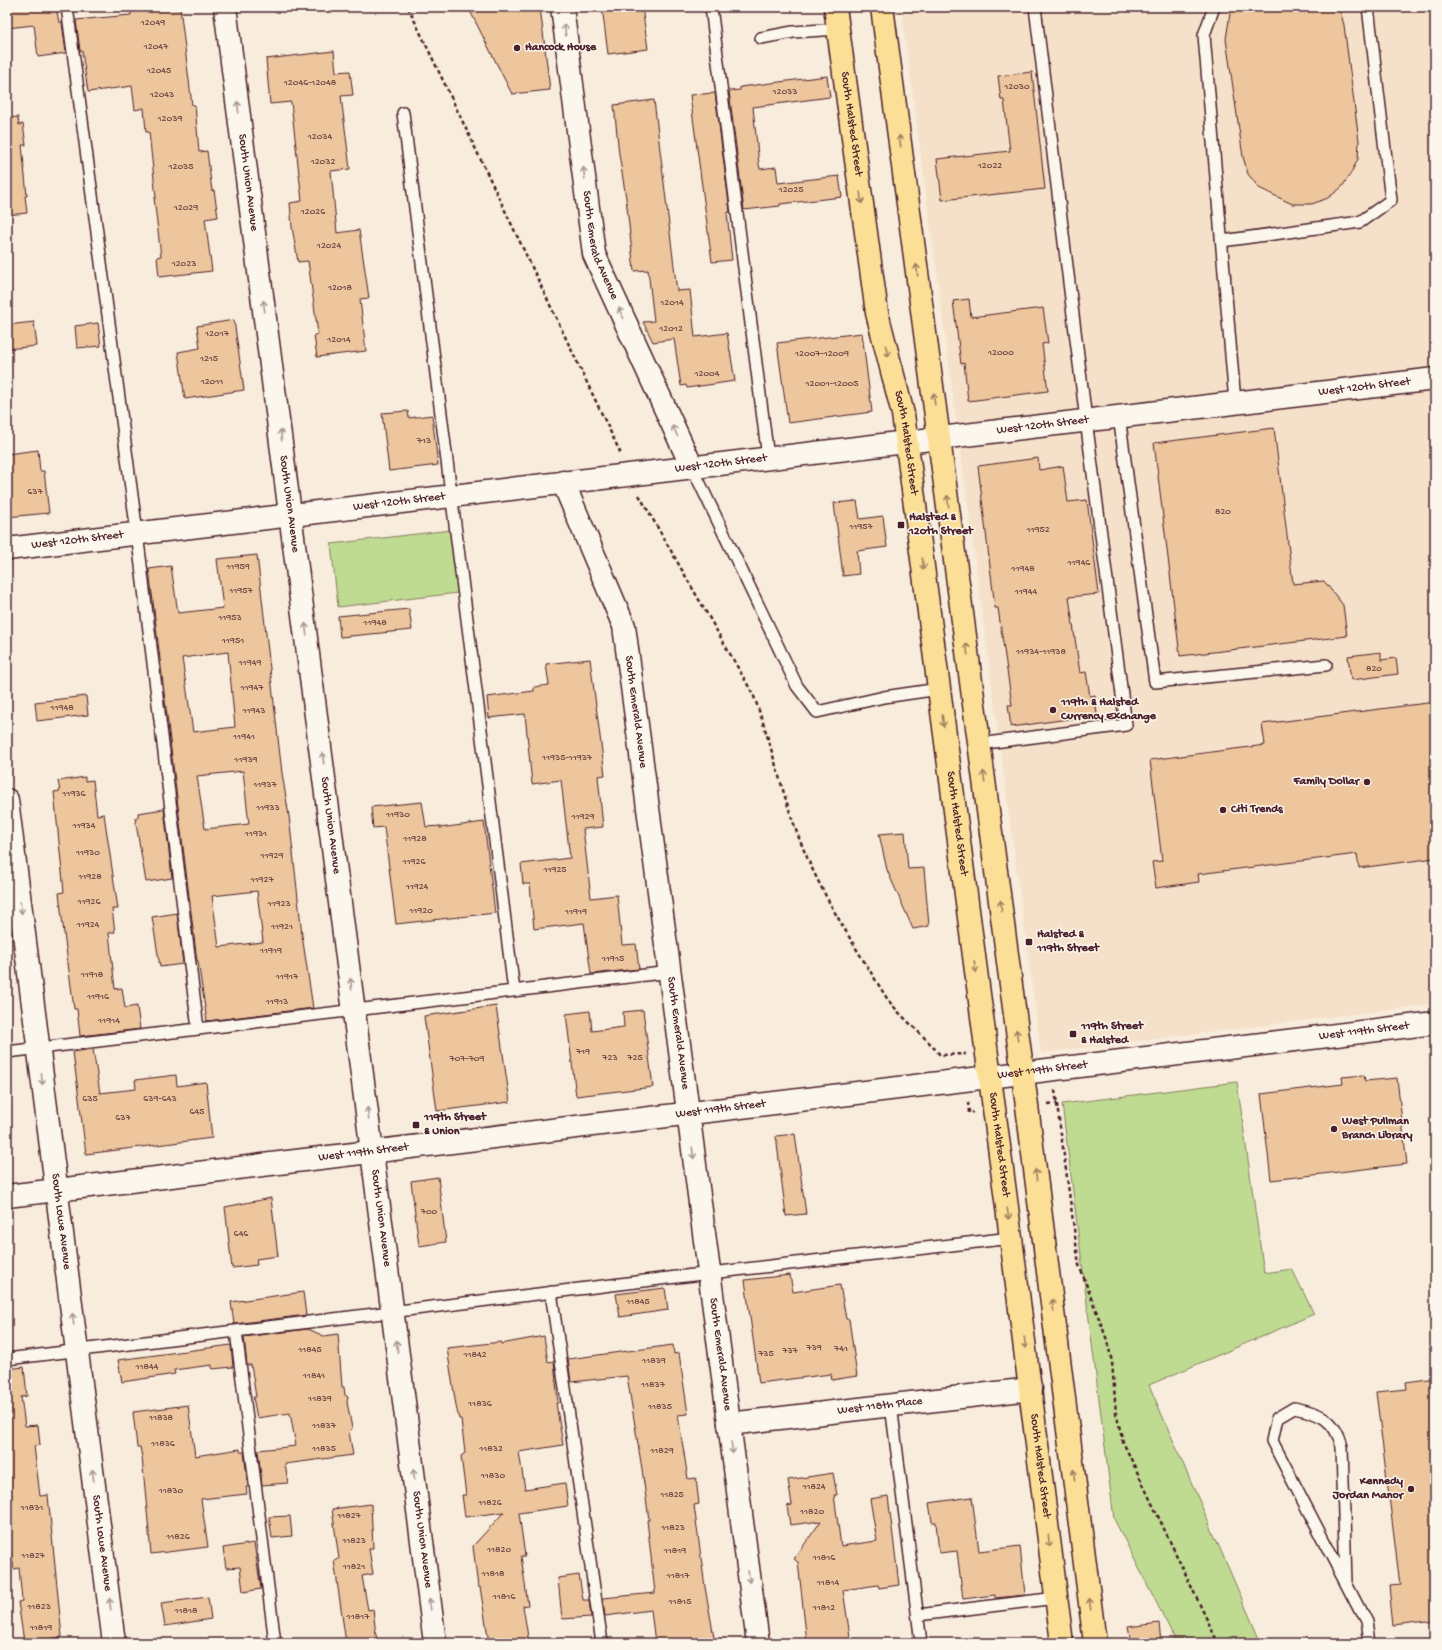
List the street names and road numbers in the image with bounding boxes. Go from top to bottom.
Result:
street label: South Halsted Street [837,71,865,178]
street label: South Union Avenue [234,133,261,233]
street label: South Emerald Avenue [579,190,621,303]
street label: West 120th Street [1318,375,1412,400]
street label: South Halsted Street [890,389,921,497]
street label: West 120th Street [996,413,1090,438]
street label: West 120th Street [674,451,769,476]
street label: South Union Avenue [276,455,302,554]
street label: West 120th Street [353,490,447,515]
street label: West 120th Street [31,528,125,553]
street label: South Emerald Avenue [621,655,650,770]
street label: South Halsted Street [943,770,971,878]
street label: South Union Avenue [317,776,343,875]
street label: South Emerald Avenue [663,976,692,1091]
street label: West 119th Street [1318,1019,1411,1044]
street label: West 119th Street [997,1058,1089,1083]
street label: South Halsted Street [985,1091,1013,1199]
street label: West 119th Street [675,1097,768,1122]
street label: West 119th Street [318,1140,410,1165]
street label: South Union Avenue [367,1169,394,1268]
street label: South Lowe Avenue [47,1173,74,1271]
street label: South Emerald Avenue [706,1297,734,1412]
street label: West 118th Place [837,1395,924,1418]
street label: South Halsted Street [1026,1413,1053,1520]
street label: South Union Avenue [409,1490,435,1590]
street label: South Lowe Avenue [88,1494,114,1593]

